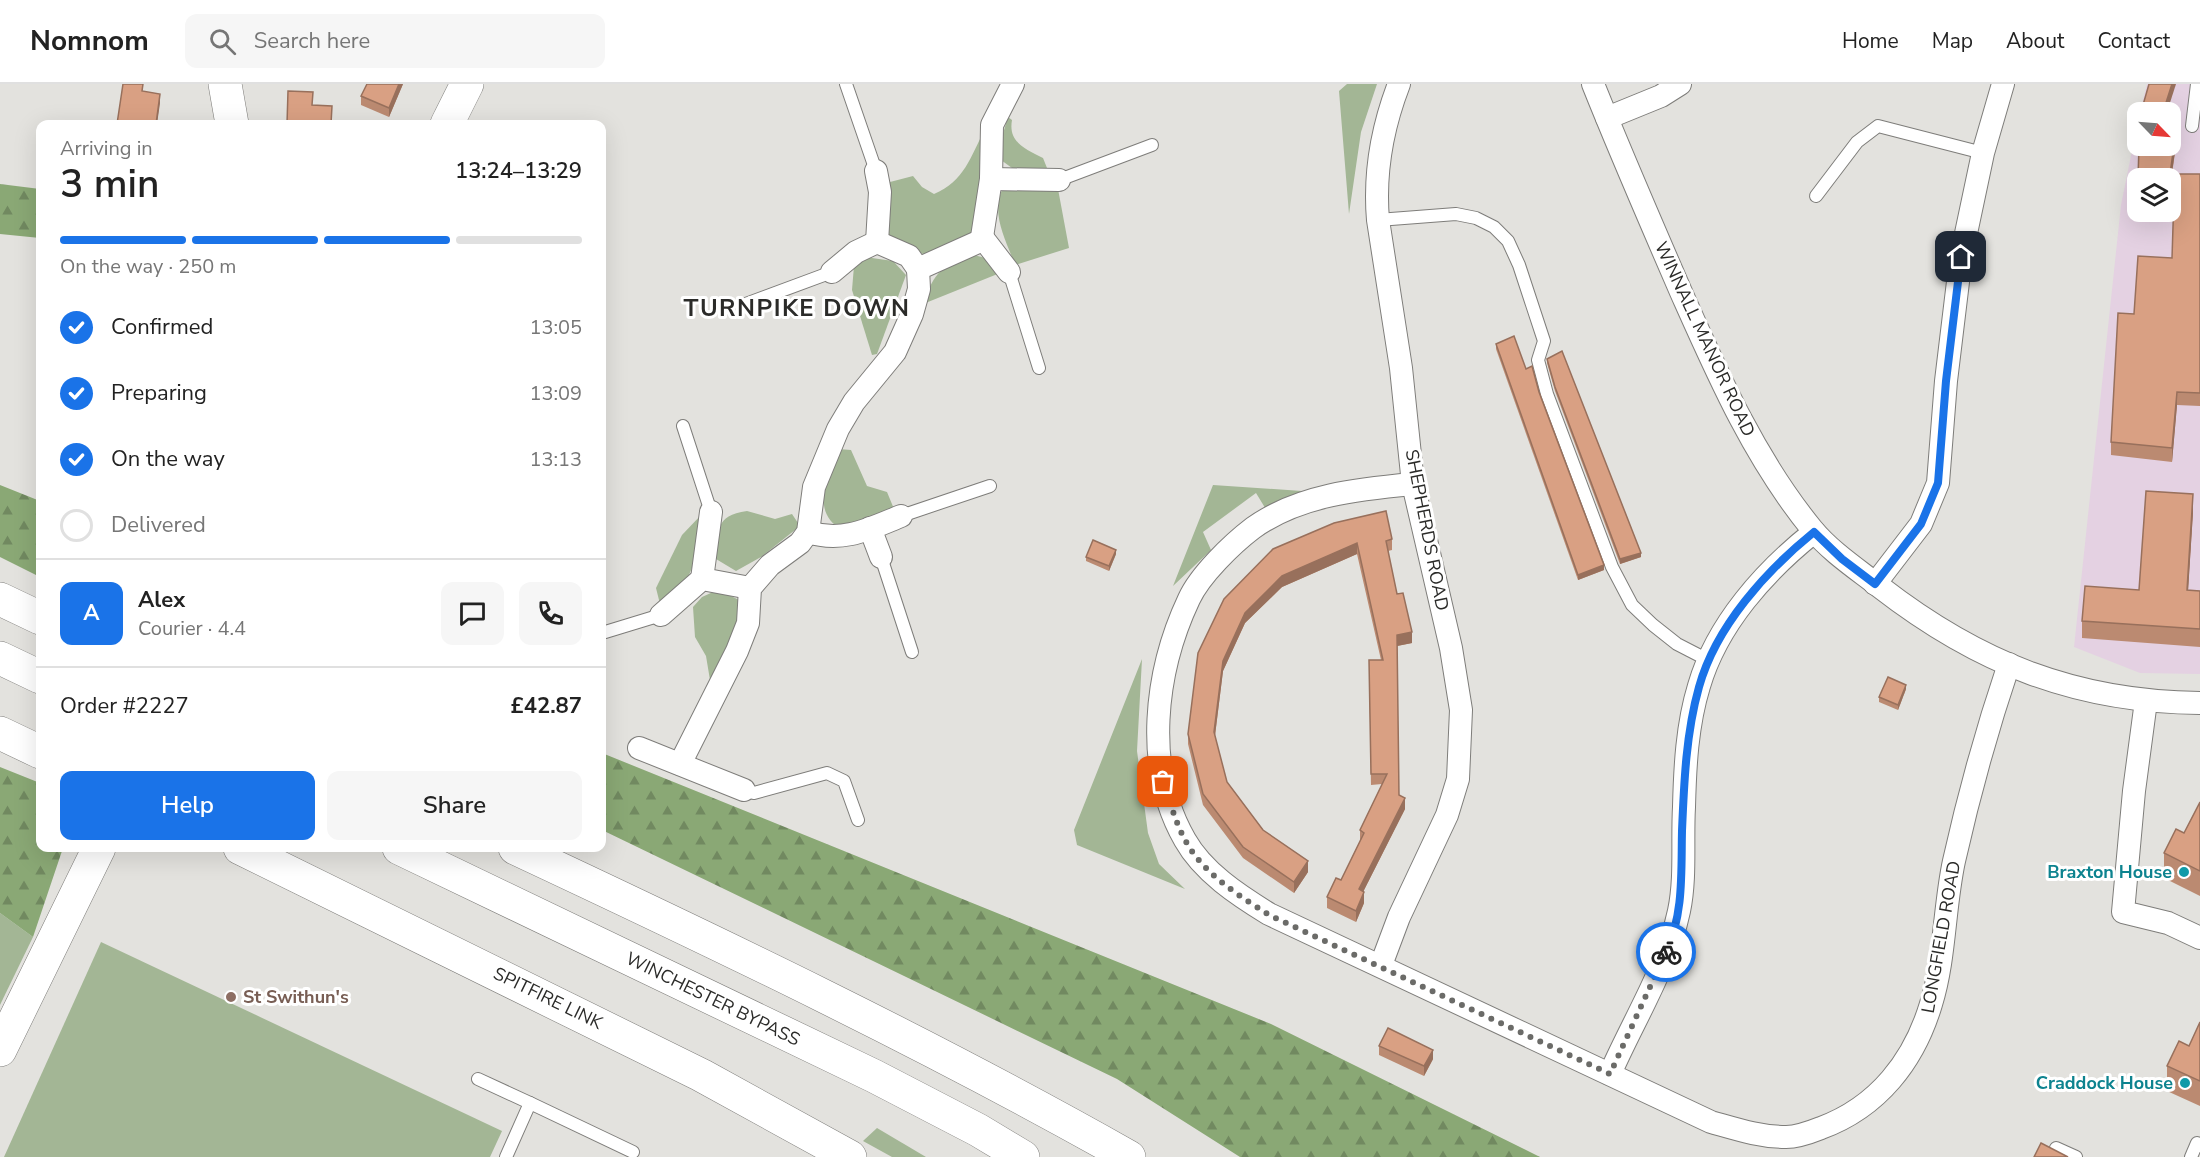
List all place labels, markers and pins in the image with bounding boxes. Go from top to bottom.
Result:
pin [1935,231,1986,282]
pin [1137,756,1188,807]
place label: Braxton House [2047,860,2172,884]
marker: Braxton House [2177,865,2191,879]
place label: St Swithun's [243,985,349,1009]
marker: St Swithun's [224,990,238,1004]
place label: Craddock House [2036,1071,2173,1095]
marker: Craddock House [2178,1076,2192,1090]

